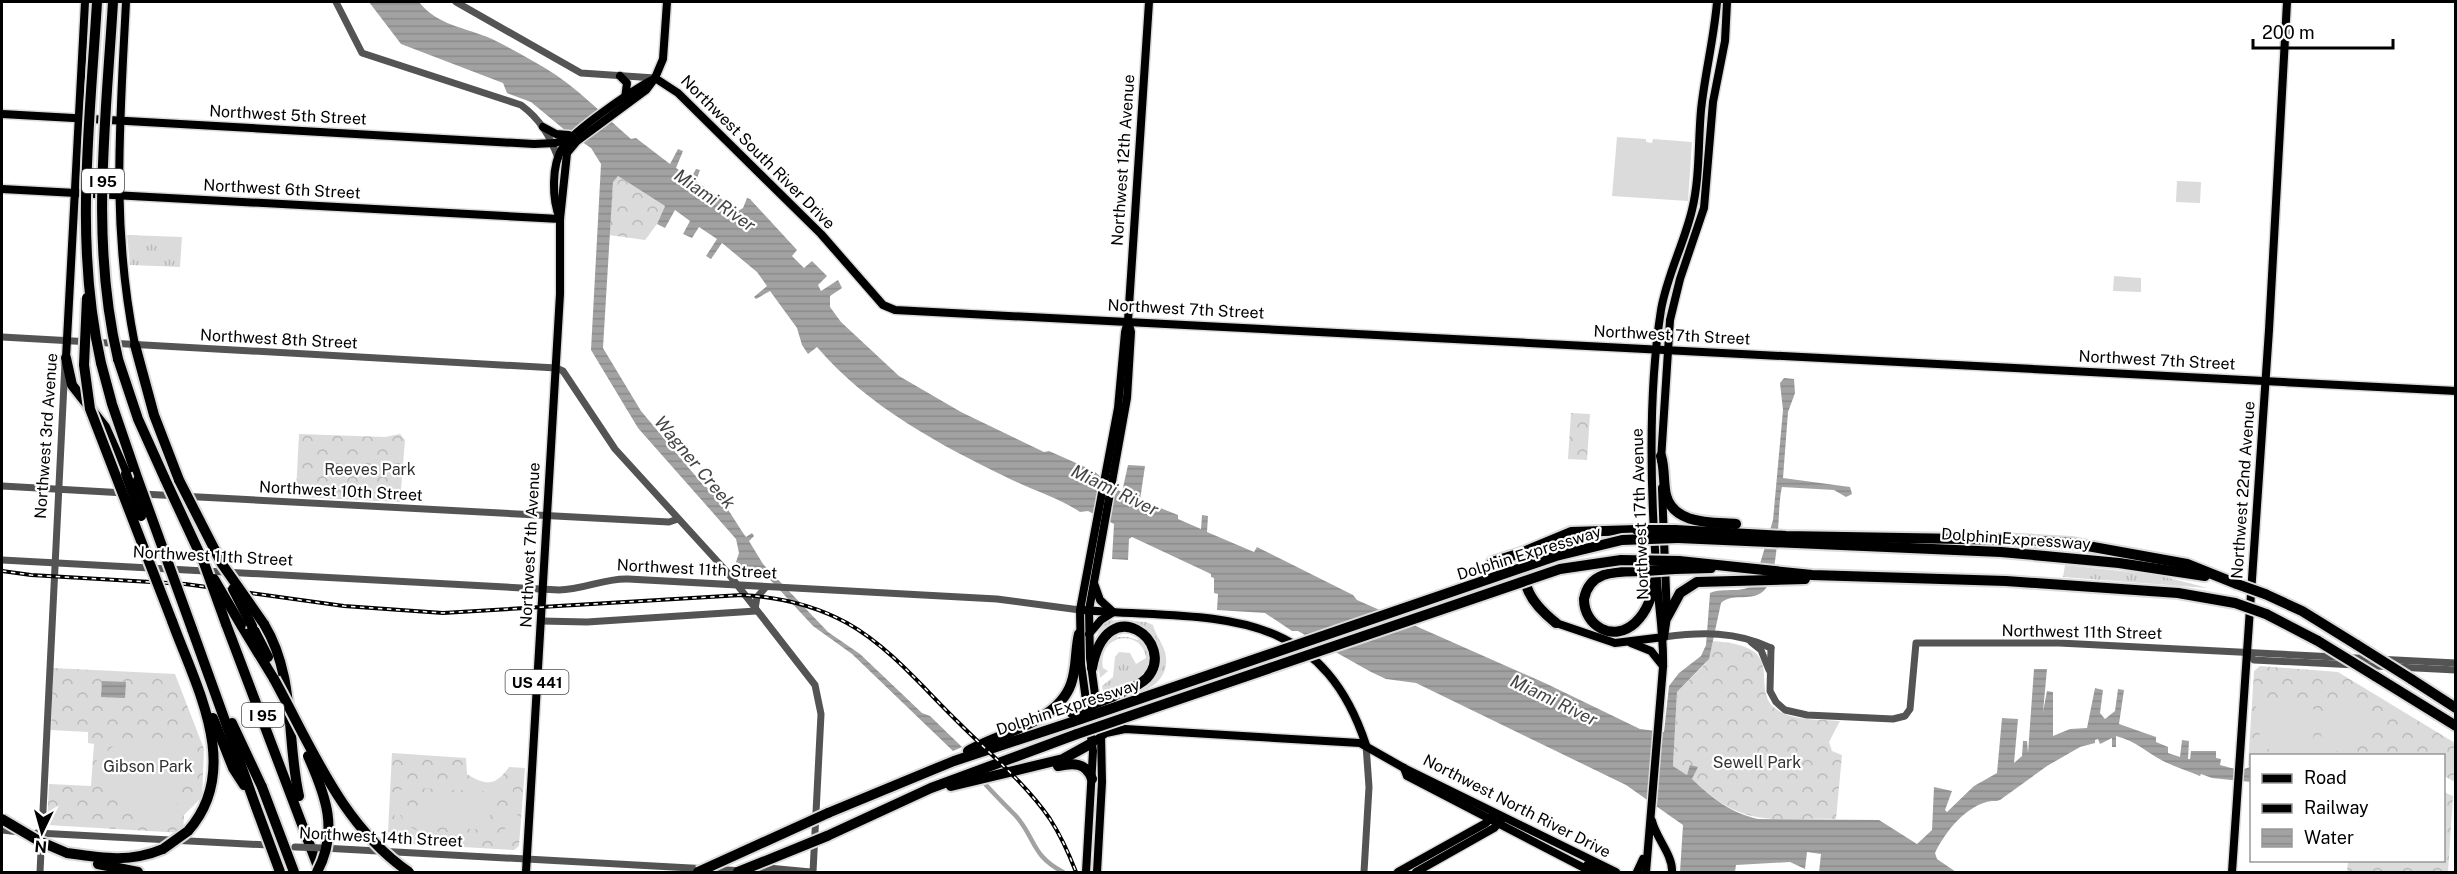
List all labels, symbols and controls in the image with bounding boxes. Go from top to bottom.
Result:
scale bar [2253,12,2392,50]
text: 200 m [2262,22,2315,43]
street label: Northwest South River Drive [677,71,839,233]
street label: Northwest 12th Avenue [1108,74,1138,246]
street label: Northwest 5th Street [209,101,367,129]
water label: Miami River [670,164,760,236]
road number: I 95 [82,169,124,193]
street label: Northwest 6th Street [203,175,361,203]
street label: Northwest 7th Street [1107,295,1265,323]
street label: Northwest 7th Street [1593,321,1751,349]
street label: Northwest 8th Street [200,325,358,353]
street label: Northwest 7th Street [2078,346,2236,374]
street label: Northwest 3rd Avenue [31,352,61,520]
street label: Northwest 22nd Avenue [2227,400,2259,580]
water label: Wagner Creek [650,411,740,513]
street label: Northwest 17th Avenue [1628,428,1652,600]
park label: Reeves Park [324,460,416,479]
water label: Miami River [1068,460,1162,520]
street label: Northwest 7th Avenue [516,462,544,628]
street label: Northwest 10th Street [259,477,423,505]
street label: Dolphin Expressway [1455,522,1604,584]
street label: Dolphin Expressway [1941,524,2092,554]
street label: Northwest 11th Street [132,542,294,570]
street label: Northwest 11th Street [616,555,778,583]
street label: Northwest 11th Street [2002,621,2162,643]
road number: US 441 [506,670,568,694]
water label: Miami River [1507,670,1601,730]
street label: Dolphin Expressway [994,675,1143,739]
road number: I 95 [242,703,284,727]
street label: Northwest North River Drive [1420,750,1614,862]
park label: Sewell Park [1713,753,1801,772]
legend [2250,754,2445,862]
park label: Gibson Park [103,757,193,776]
text: Road [2304,767,2347,788]
text: Railway [2304,797,2369,818]
north arrow [12,802,72,862]
street label: Northwest 14th Street [299,823,463,851]
text: Water [2304,827,2354,848]
text: N [34,836,48,856]

